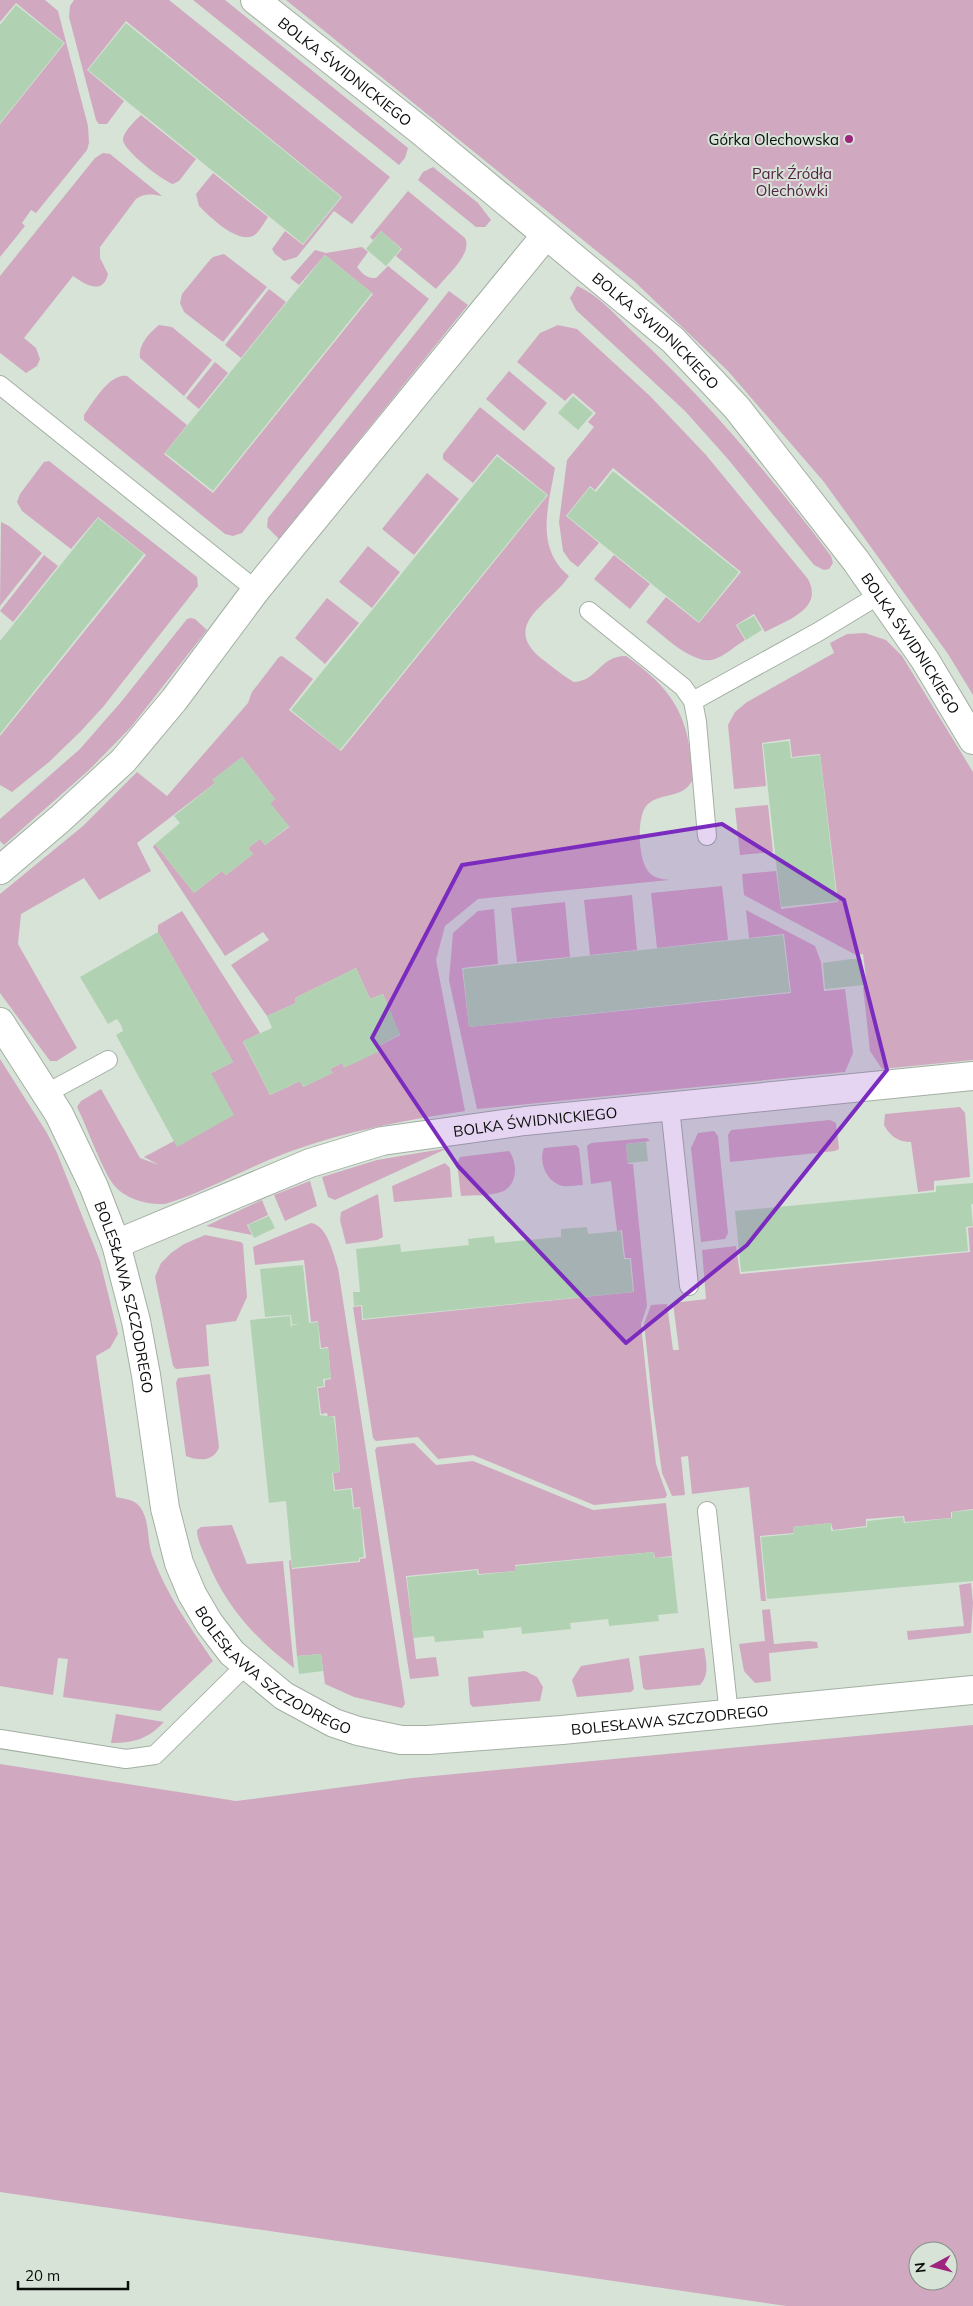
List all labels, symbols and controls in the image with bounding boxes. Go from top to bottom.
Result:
street label: BOLKA ŚWIDNICKIEGO [275,13,416,130]
place label: Górka Olechowska [709,130,839,149]
marker: Górka Olechowska [843,133,855,145]
park label: Park Źródła Olechówki [752,164,832,200]
street label: BOLKA ŚWIDNICKIEGO [589,268,724,393]
street label: BOLKA ŚWIDNICKIEGO [858,569,964,717]
street label: BOLKA ŚWIDNICKIEGO [452,1102,618,1140]
street label: BOLESŁAWA SZCZODREGO [91,1198,158,1395]
street label: BOLESŁAWA SZCZODREGO [192,1602,354,1738]
street label: BOLESŁAWA SZCZODREGO [570,1700,769,1739]
north arrow [908,2241,958,2291]
scale bar [18,2258,128,2290]
text: N [911,2261,930,2274]
text: 20 m [25,2266,60,2285]

